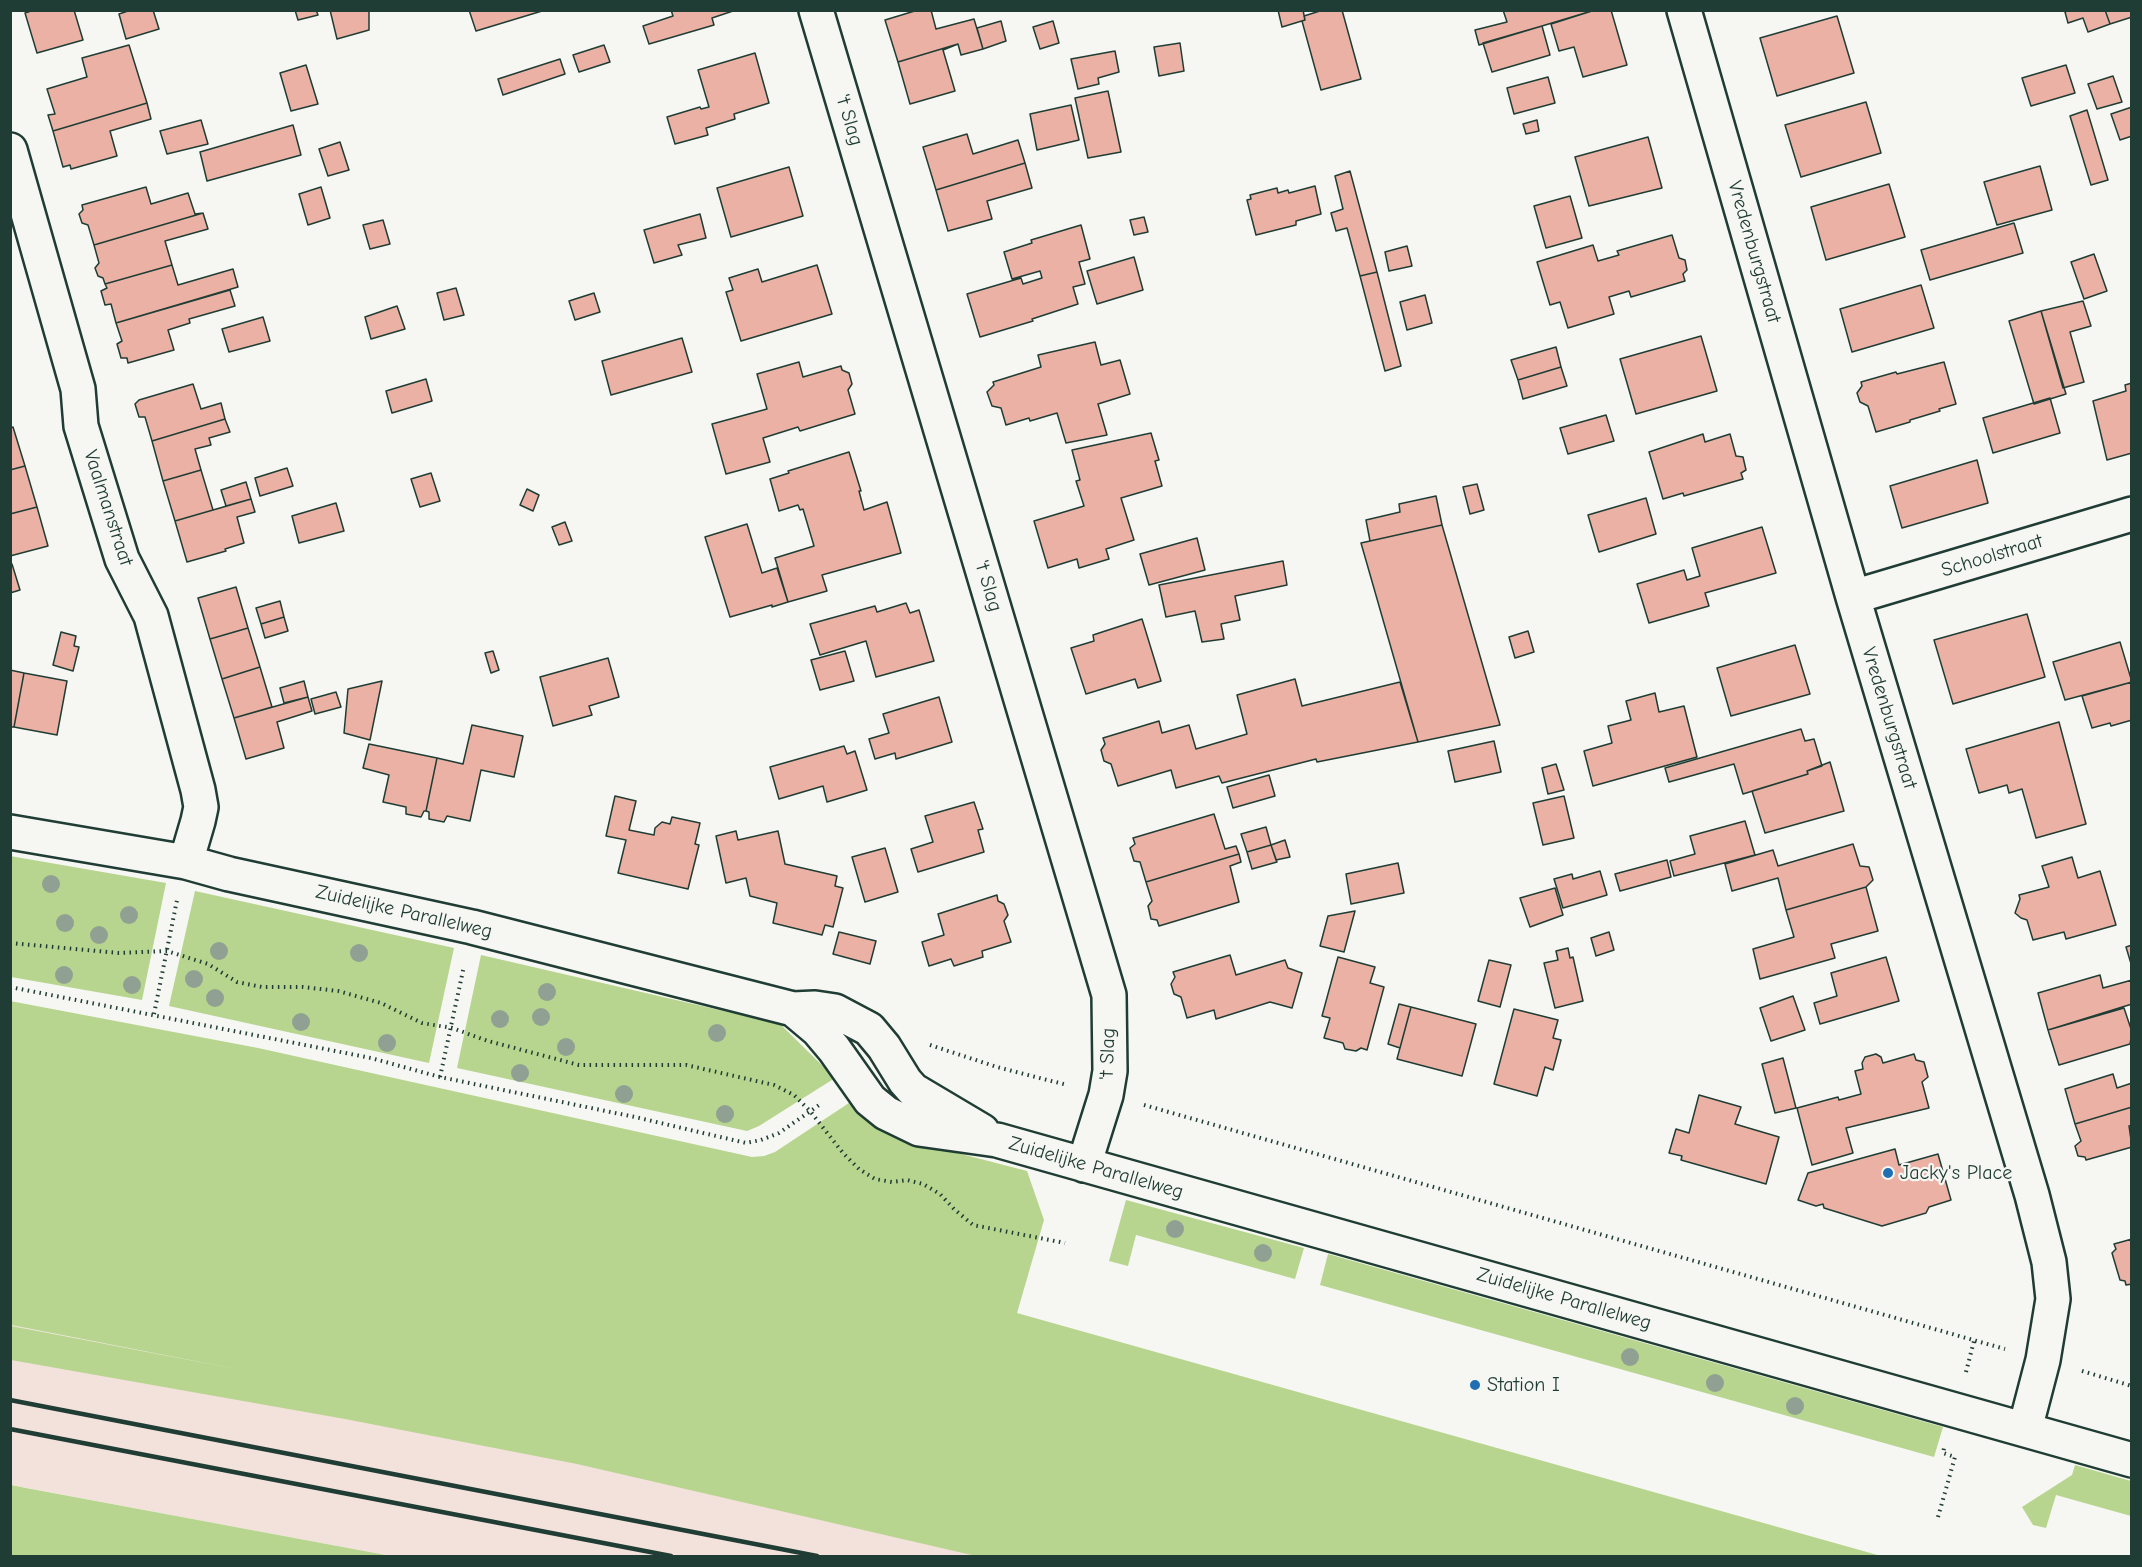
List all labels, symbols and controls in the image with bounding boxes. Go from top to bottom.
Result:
street label: 't Slag [830,91,868,149]
street label: Vredenburgstraat [1722,178,1786,326]
street label: Vaalmanstraat [78,447,138,569]
street label: Schoolstraat [1938,529,2046,583]
street label: 't Slag [969,557,1007,615]
street label: Vredenburgstraat [1856,644,1922,792]
street label: Zuidelijke Parallelweg [313,880,495,944]
street label: 't Slag [1095,1027,1121,1081]
street label: Zuidelijke Parallelweg [1006,1132,1186,1204]
place label: Jacky's Place [1900,1161,2012,1185]
marker: Jacky's Place [1881,1166,1895,1180]
street label: Zuidelijke Parallelweg [1474,1263,1654,1335]
place label: Station I [1487,1373,1560,1397]
marker: Station I [1468,1378,1482,1392]

